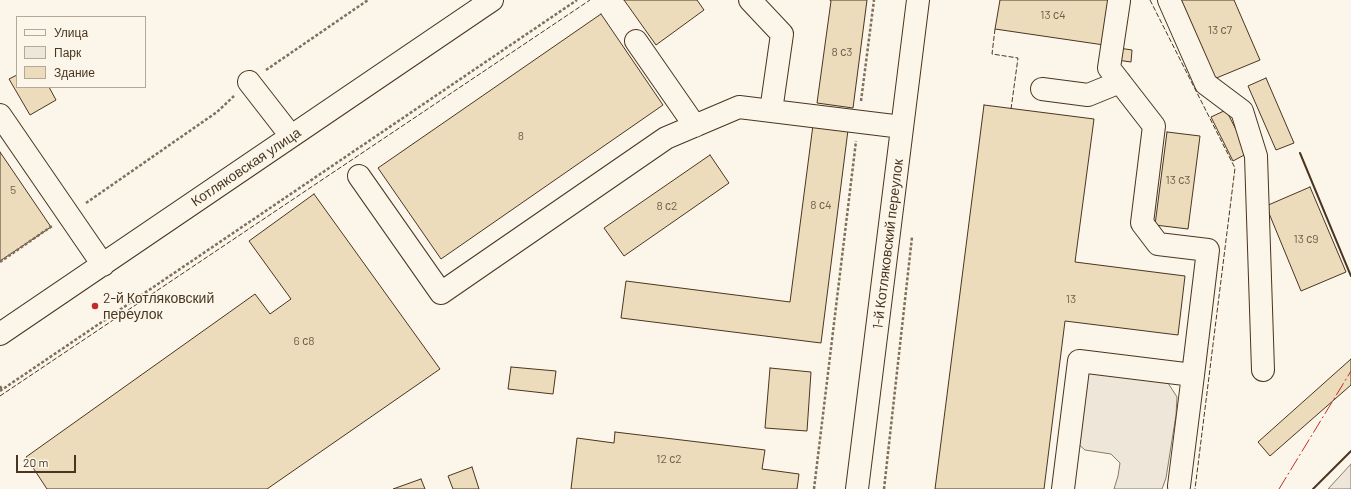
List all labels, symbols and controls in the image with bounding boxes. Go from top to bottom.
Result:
house number: 13 с4 [1040,8,1066,22]
legend [16,16,146,88]
house number: 13 с7 [1208,23,1232,37]
text: Улица [54,25,88,39]
text: Парк [54,45,81,59]
house number: 8 с3 [832,45,852,59]
text: Здание [54,65,95,79]
street label: Котляковская улица [188,124,304,210]
house number: 8 [518,129,524,143]
street label: 1-й Котляковский переулок [869,158,907,330]
house number: 13 с3 [1166,173,1190,187]
house number: 5 [10,183,16,197]
house number: 8 с4 [810,198,832,212]
house number: 8 с2 [656,199,678,213]
house number: 13 с9 [1293,232,1319,246]
place label: 2-й Котляковский переулок [103,290,214,322]
house number: 13 [1066,292,1076,306]
marker: 2-й Котляковский переулок [90,301,100,311]
house number: 6 с8 [294,334,314,348]
scale bar [18,447,78,473]
house number: 12 с2 [656,452,682,466]
text: 20 m [23,455,49,469]

